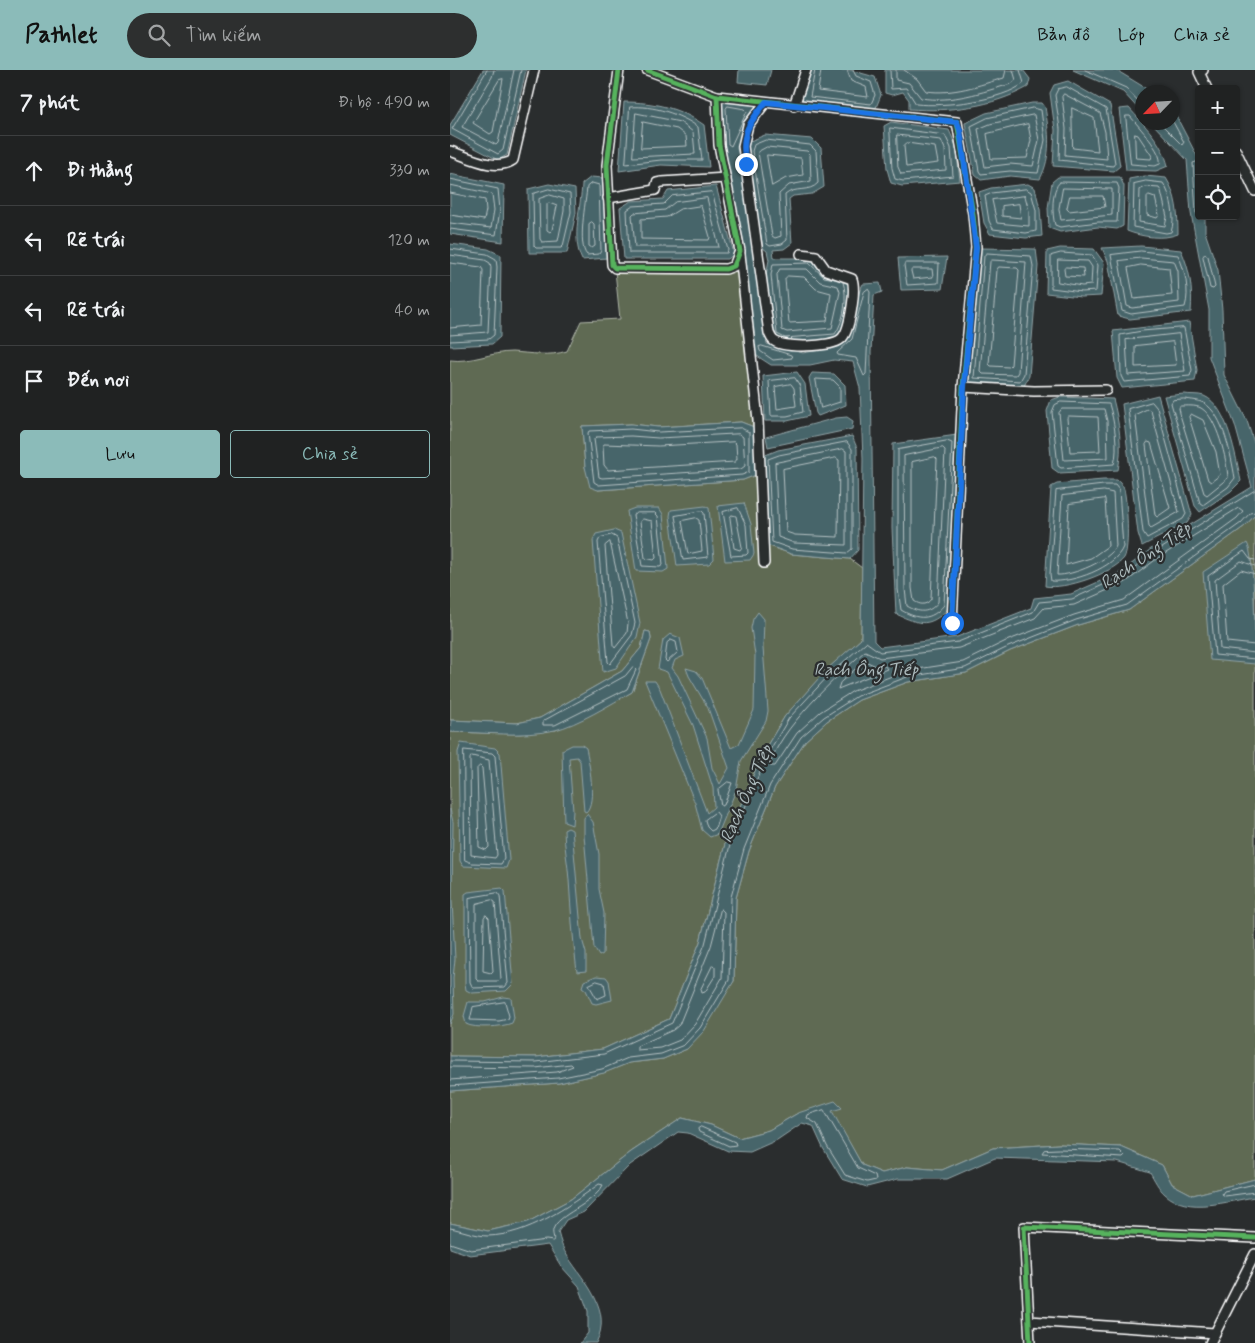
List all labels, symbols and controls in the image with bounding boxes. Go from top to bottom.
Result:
search box [127,13,477,58]
text: Pathlet [25,20,97,51]
icon: search [145,21,173,49]
text: Tìm kiếm [185,23,261,48]
text: Bản đồ [1037,23,1090,47]
text: Lớp [1118,23,1145,47]
text: Chia sẻ [1173,23,1230,47]
north arrow [1135,85,1180,130]
map controls [1195,85,1240,220]
button: + [1195,85,1240,130]
text: 7 phút [20,89,80,117]
text: Đi bộ · 490 m [338,92,430,113]
button: − [1195,130,1240,175]
route end [735,153,758,176]
icon: ahead [20,157,48,185]
text: Đi thẳng [67,158,133,183]
text: 330 m [389,160,430,181]
button: locate [1195,175,1240,220]
icon: left [20,227,48,255]
text: Rẽ trái [67,228,125,253]
text: 120 m [388,230,430,251]
icon: left [20,297,48,325]
text: Rẽ trái [67,298,125,323]
text: 40 m [394,300,430,321]
icon: arrive [20,367,48,395]
text: Đến nơi [67,368,129,393]
button: Lưu [20,430,220,478]
button: Chia sẻ [230,430,430,478]
water label: Rạch Ông Tiệp [1096,516,1198,597]
route start [941,612,964,635]
water label: Rạch Ông Tiếp [814,658,919,684]
water label: Rạch Ông Tiệp [715,741,781,848]

